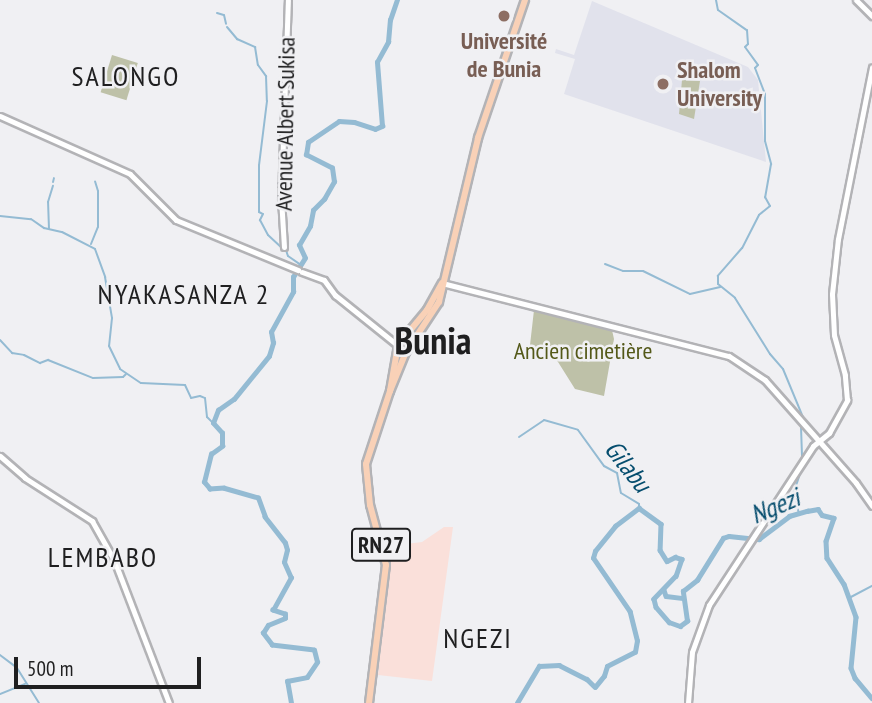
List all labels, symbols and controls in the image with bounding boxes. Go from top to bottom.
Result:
marker: Université de Bunia [496,8,512,24]
place label: Université de Bunia [461,27,547,83]
street label: Avenue Albert Sukisa [269,36,301,212]
place label: Shalom University [677,56,762,112]
district label: SALONGO [72,59,180,93]
marker: Shalom University [655,76,671,92]
district label: NYAKASANZA 2 [99,277,269,311]
district label: Bunia [395,317,471,363]
park label: Ancien cimetière [514,337,652,365]
water label: Gilabu [598,434,658,498]
water label: Ngezi [746,482,804,530]
road number: RN27 [350,526,412,565]
district label: LEMBABO [49,540,157,574]
district label: NGEZI [444,621,512,655]
scale bar [18,644,205,688]
text: 500 m [27,655,73,682]

